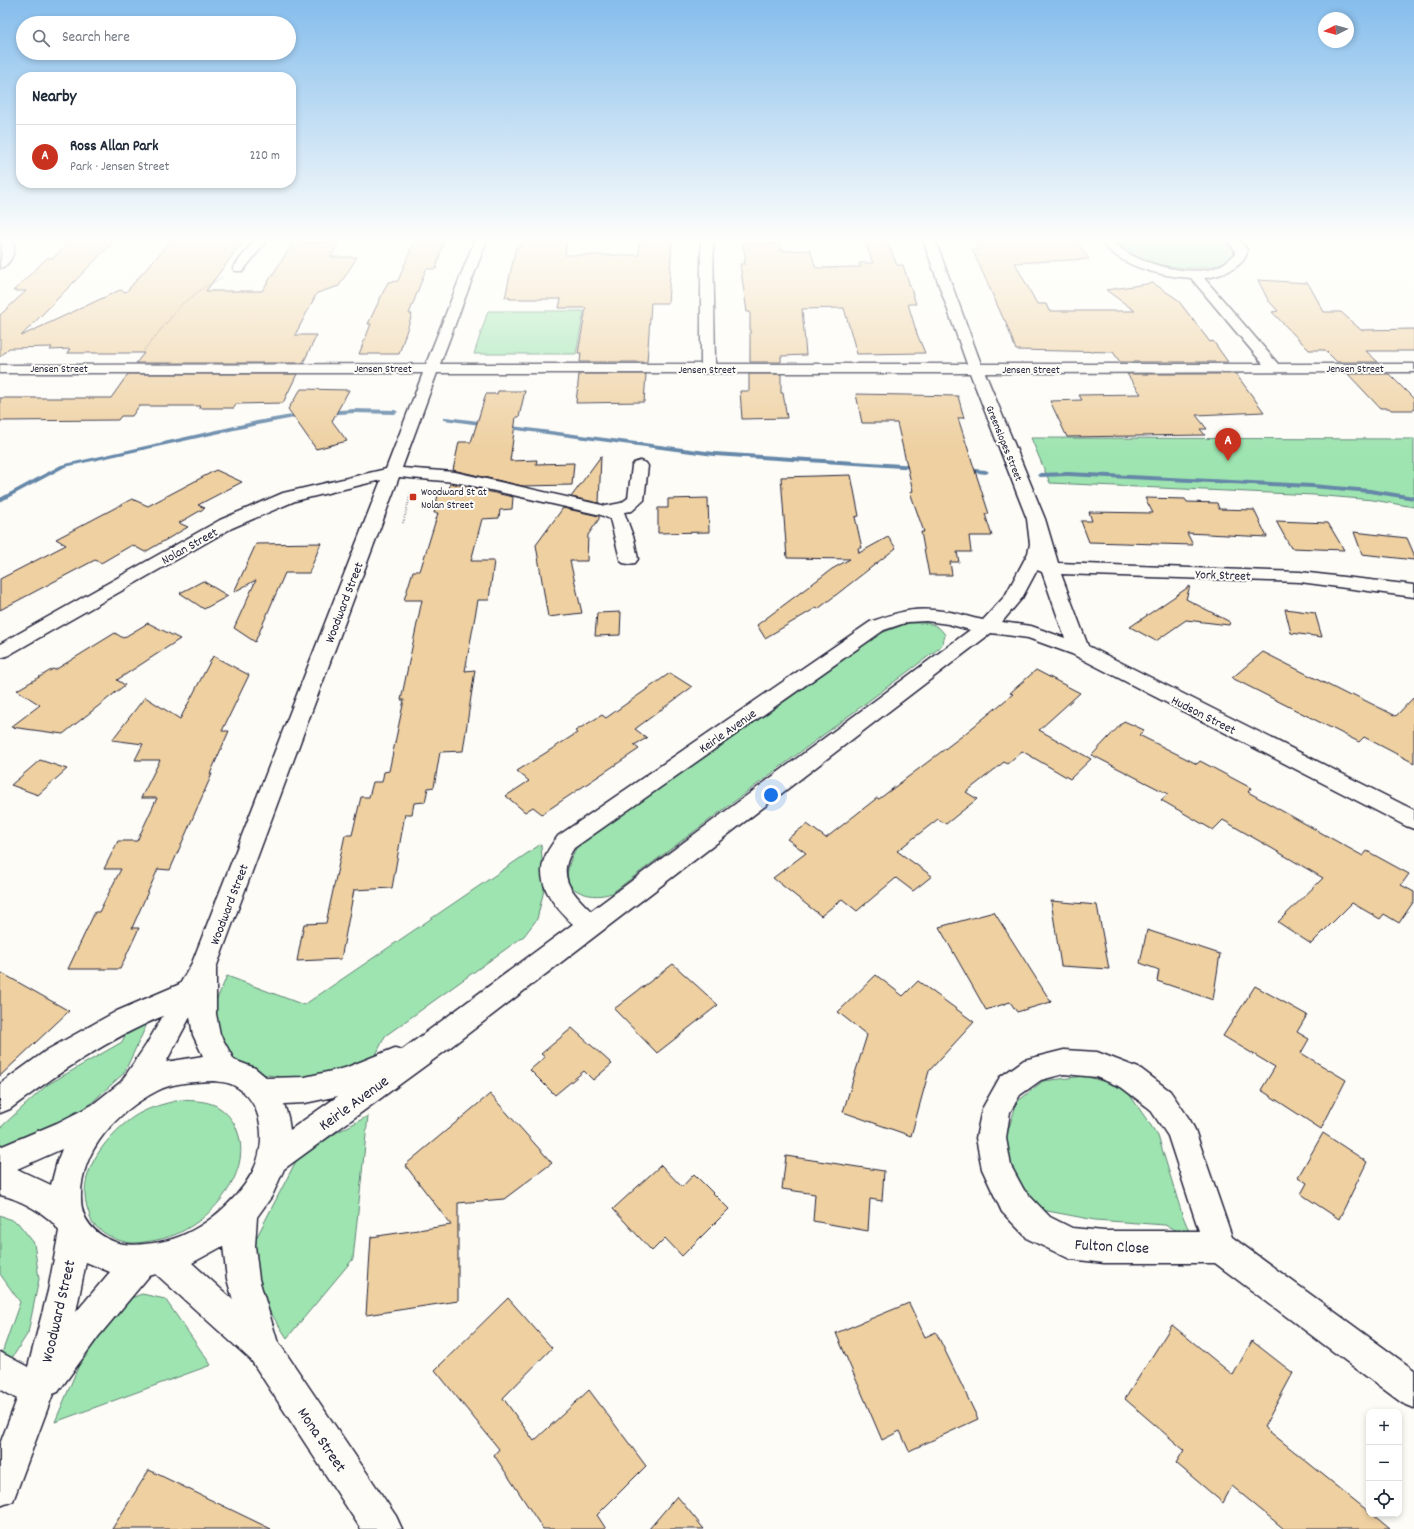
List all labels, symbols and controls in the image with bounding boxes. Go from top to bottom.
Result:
north arrow [1318,12,1354,48]
search box [16,16,296,60]
icon: search [30,27,52,49]
text: Search here [62,27,130,49]
text: Nearby [32,86,76,110]
text: Ross Allan Park [70,136,158,158]
text: A [41,147,49,166]
text: 220 m [250,147,280,166]
text: Park · Jensen Street [70,158,169,177]
street label: Jensen Street [30,362,88,378]
street label: Jensen Street [354,362,412,378]
street label: Jensen Street [1326,362,1384,378]
street label: Jensen Street [678,363,736,379]
street label: Jensen Street [1002,363,1060,379]
street label: Greenslopes Street [981,404,1026,484]
pin: A [1215,428,1241,461]
place label: Woodward St at Nolan Street [421,485,487,514]
marker: Woodward St at Nolan Street [408,492,418,502]
street label: Nolan Street [158,524,222,571]
street label: Woodward Street [321,560,370,646]
street label: York Street [1195,566,1251,587]
street label: Hudson Street [1167,692,1239,741]
street label: Keirle Avenue [696,705,761,759]
your location [761,785,781,805]
street label: Woodward Street [206,862,255,948]
street label: Keirle Avenue [315,1071,394,1137]
street label: Fulton Close [1074,1234,1150,1261]
street label: Woodward Street [36,1258,82,1365]
street label: Mona Street [291,1403,351,1478]
map controls [1366,1409,1402,1517]
button: + [1366,1409,1402,1445]
button: − [1366,1445,1402,1481]
button: locate [1366,1481,1402,1517]

